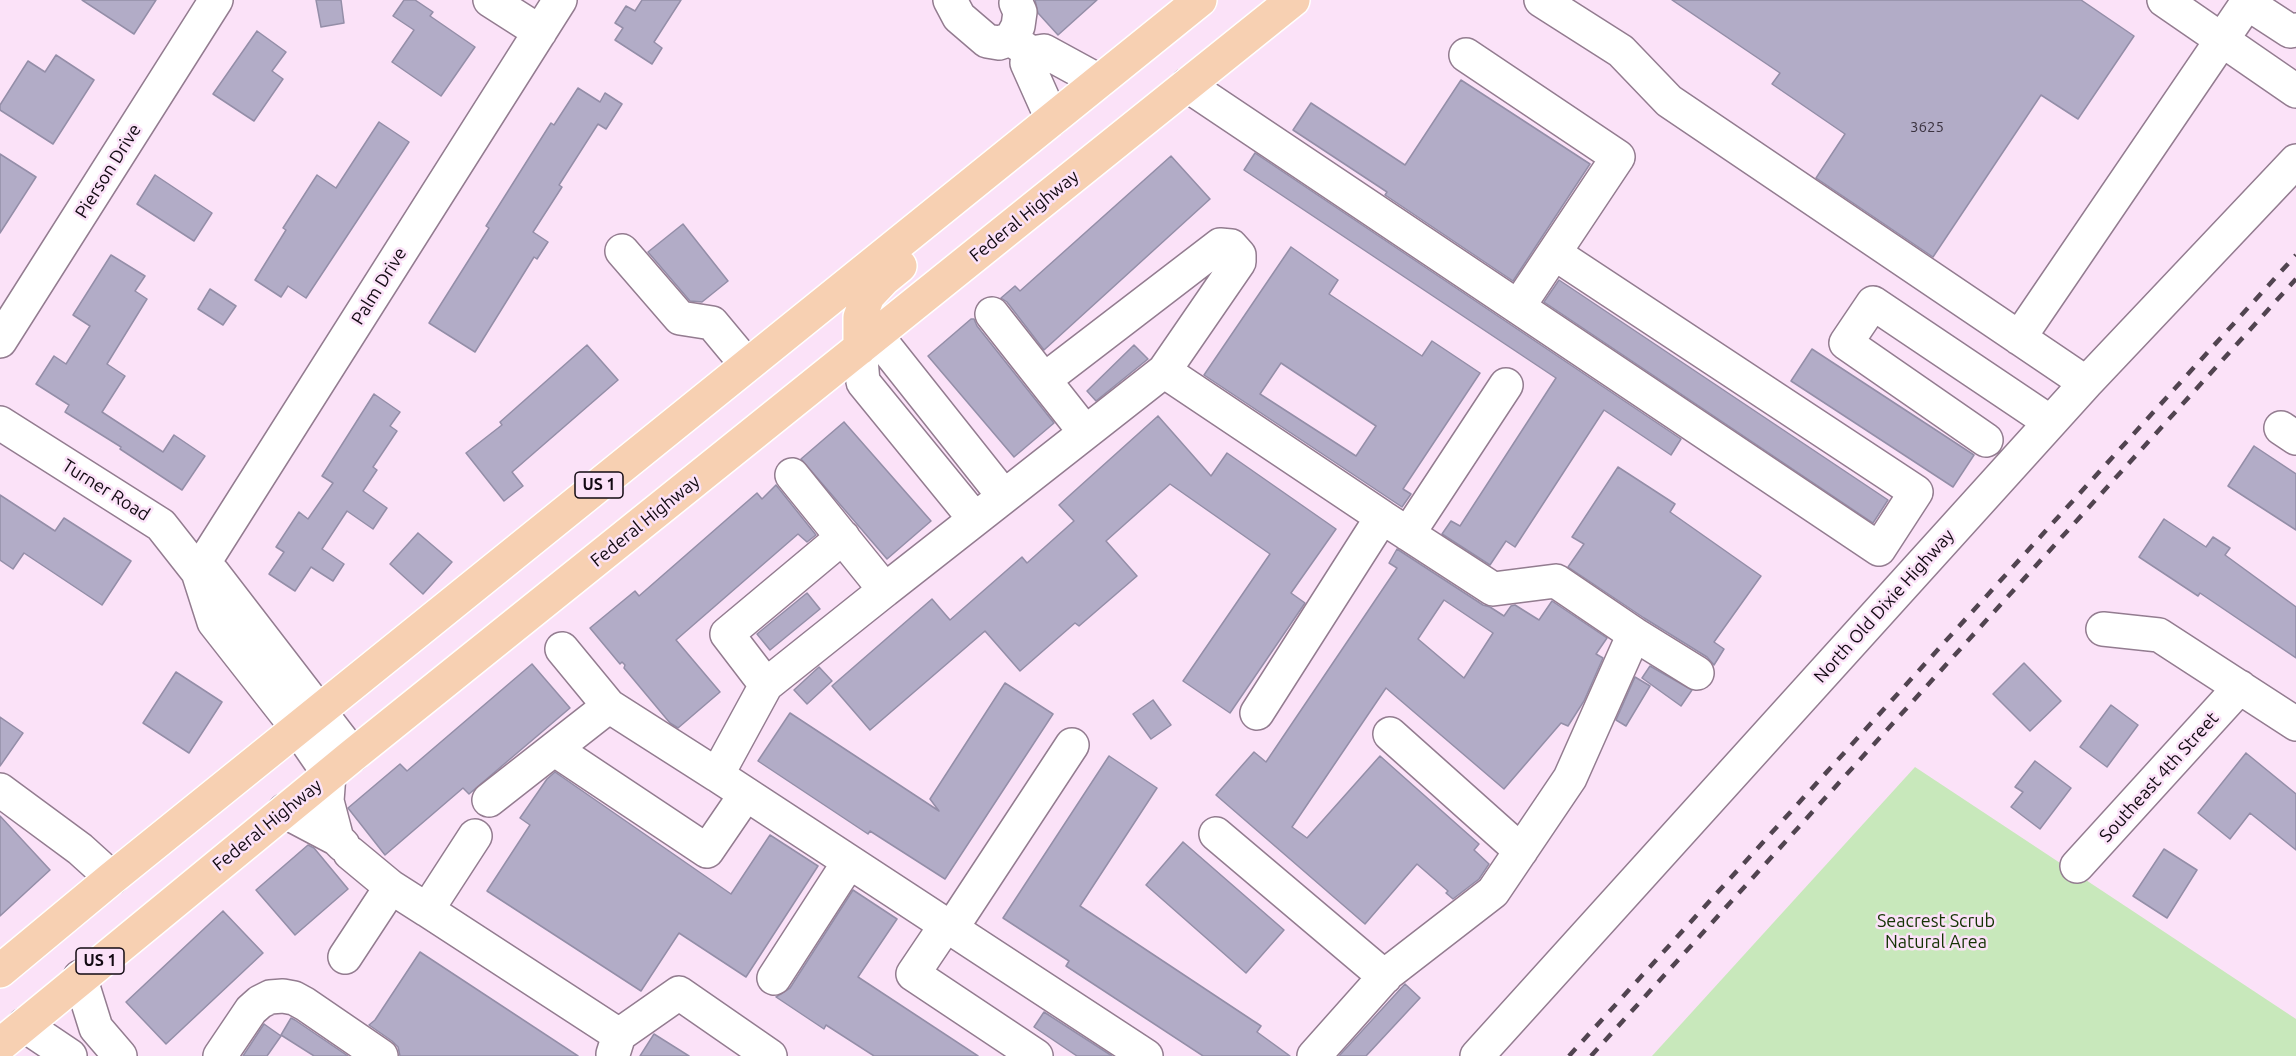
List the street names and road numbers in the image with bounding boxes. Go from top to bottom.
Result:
street label: Pierson Drive [70,120,146,222]
street label: Federal Highway [965,165,1083,267]
street label: Palm Drive [347,243,411,329]
street label: Turner Road [58,455,154,525]
street label: Federal Highway [586,470,704,572]
road number: US 1 [575,472,623,498]
street label: North Old Dixie Highway [1809,525,1959,687]
street label: Southeast 4th Street [2095,707,2223,847]
street label: Federal Highway [208,774,326,876]
road number: US 1 [76,948,124,974]

